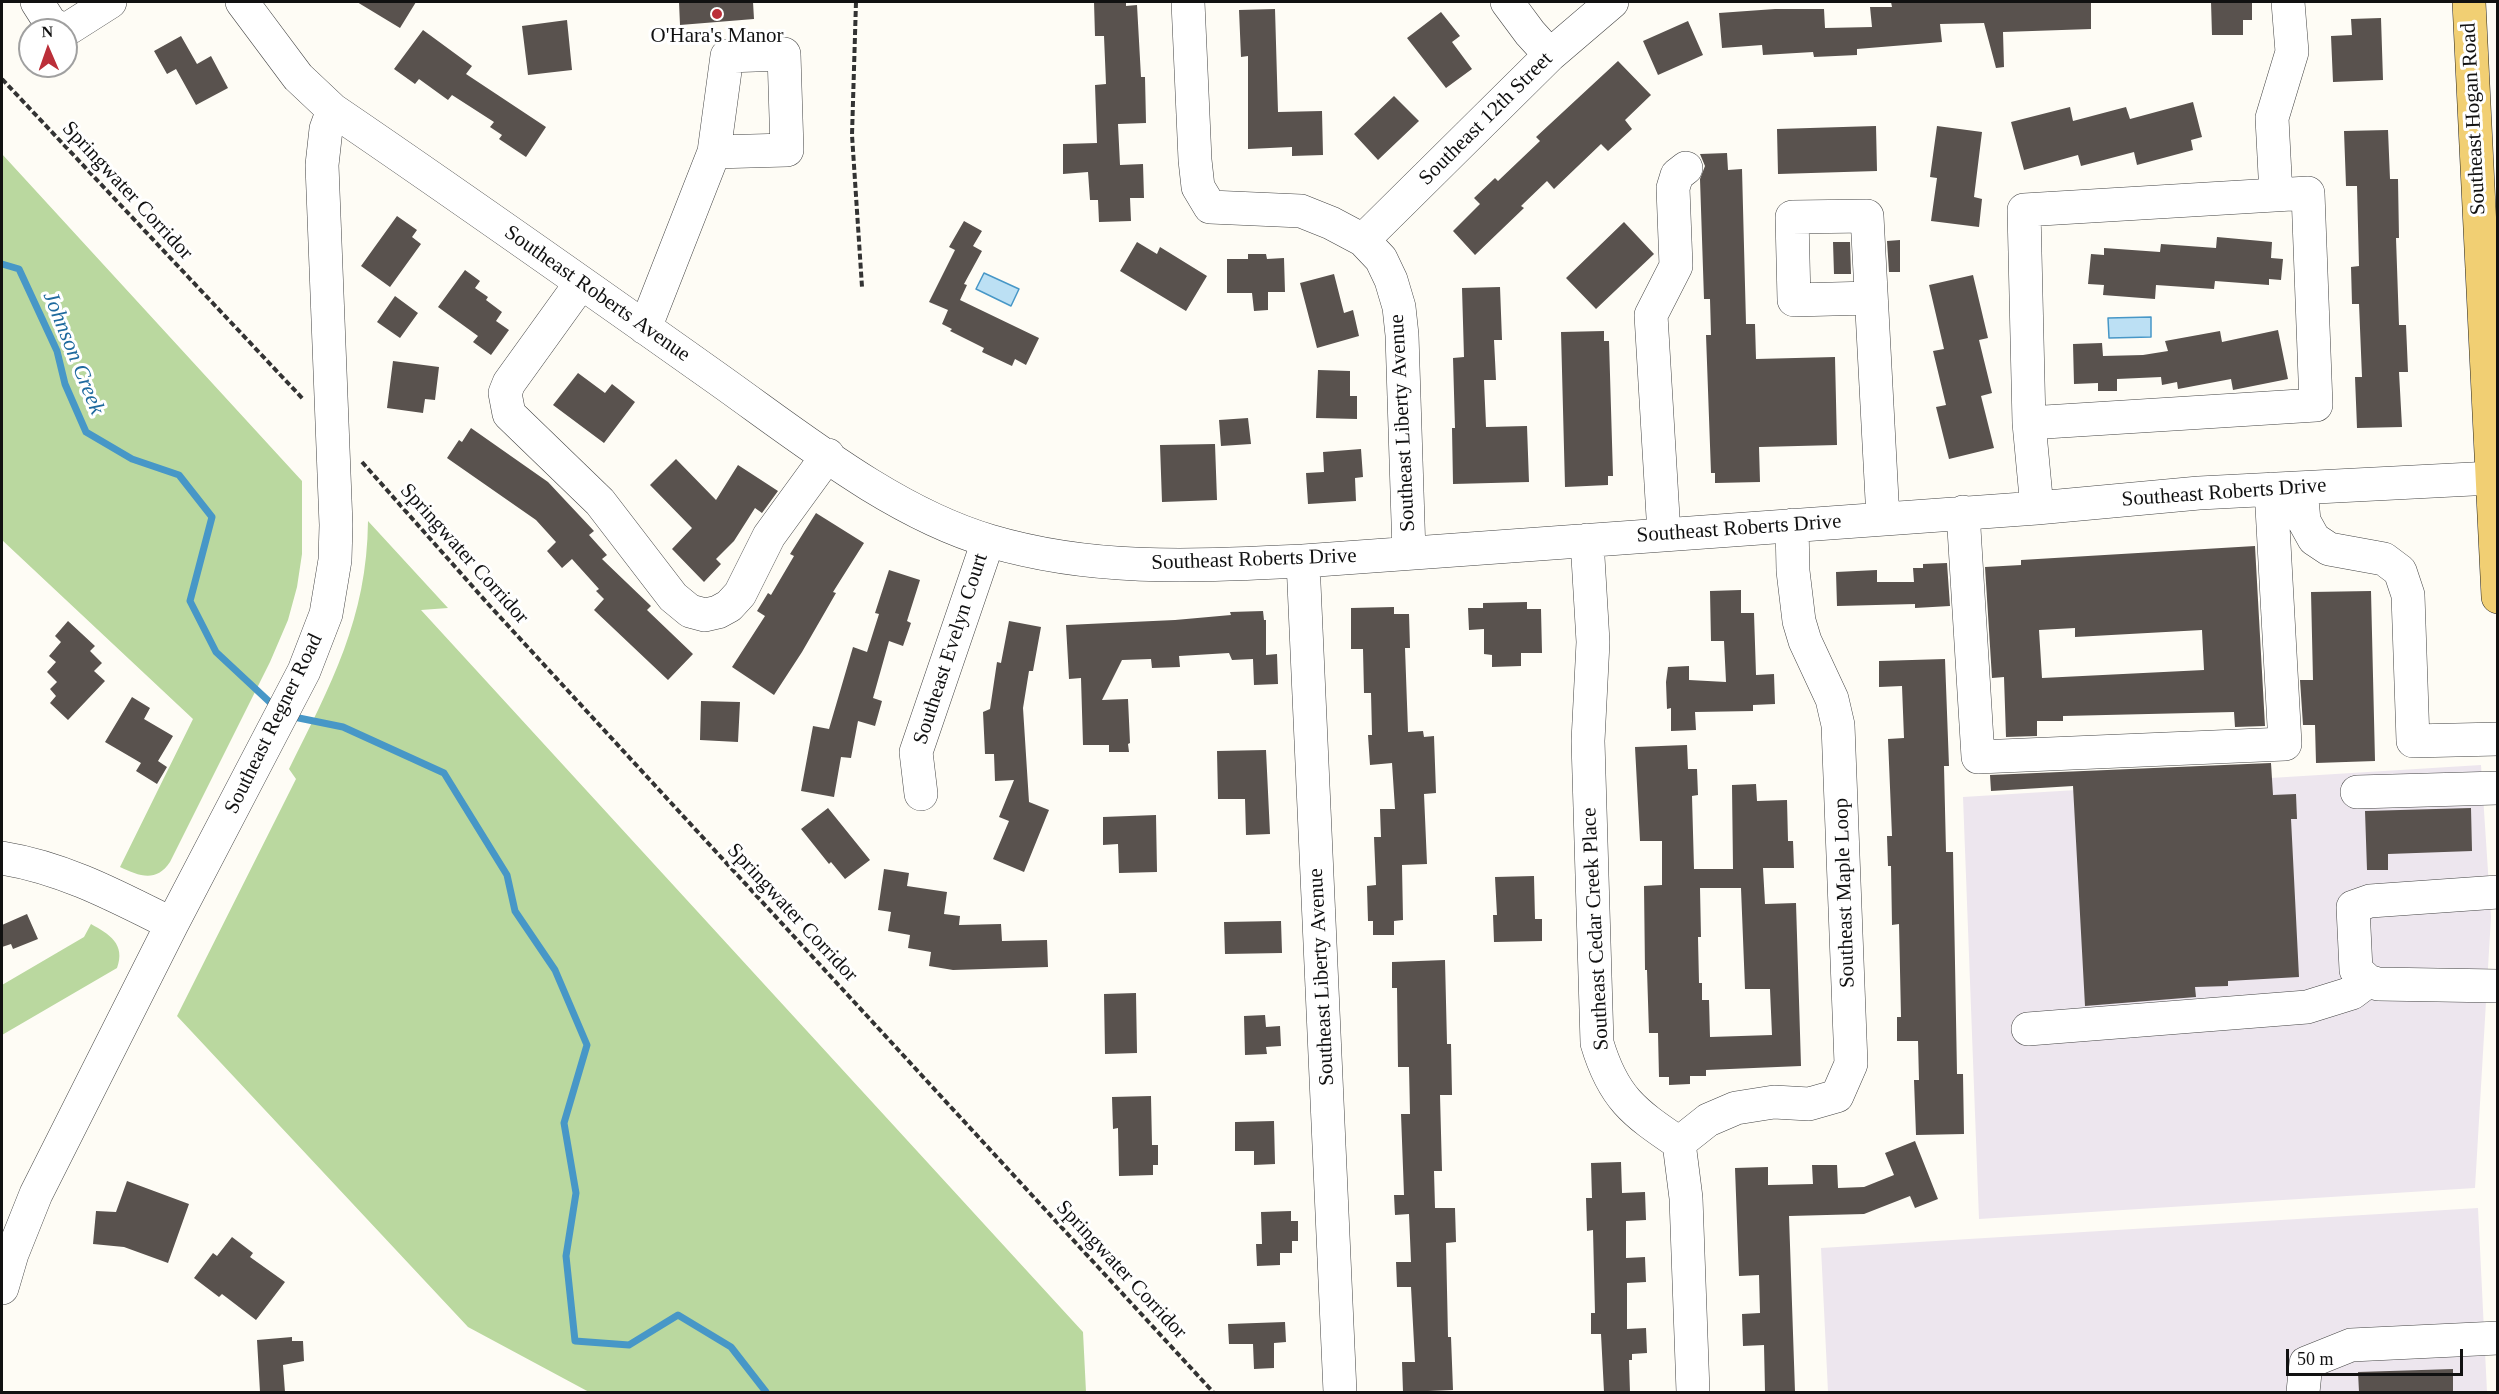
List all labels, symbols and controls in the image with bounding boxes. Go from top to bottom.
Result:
marker: O'Hara's Manor [710,7,724,21]
north arrow [18,18,78,78]
street label: Southeast Hogan Road [2456,22,2492,216]
text: N [41,23,53,40]
place label: O'Hara's Manor [651,23,783,49]
street label: Southeast 12th Street [1414,47,1558,191]
street label: Springwater Corridor [56,117,198,265]
street label: Southeast Roberts Avenue [499,220,695,368]
water label: Johnson Creek [36,288,110,418]
street label: Southeast Liberty Avenue [1385,314,1421,532]
street label: Southeast Roberts Drive [2121,473,2327,513]
street label: Springwater Corridor [394,479,534,629]
street label: Southeast Roberts Drive [1636,509,1842,549]
street label: Southeast Roberts Drive [1151,544,1357,576]
street label: Southeast Evelyn Court [908,550,994,748]
street label: Southeast Regner Road [219,630,329,818]
street label: Southeast Maple Loop [1829,798,1861,988]
street label: Southeast Cedar Creek Place [1577,807,1615,1051]
street label: Springwater Corridor [721,839,863,987]
street label: Southeast Liberty Avenue [1304,868,1340,1086]
street label: Springwater Corridor [1050,1196,1192,1344]
scale bar [2289,1337,2466,1375]
text: 50 m [2297,1349,2334,1369]

